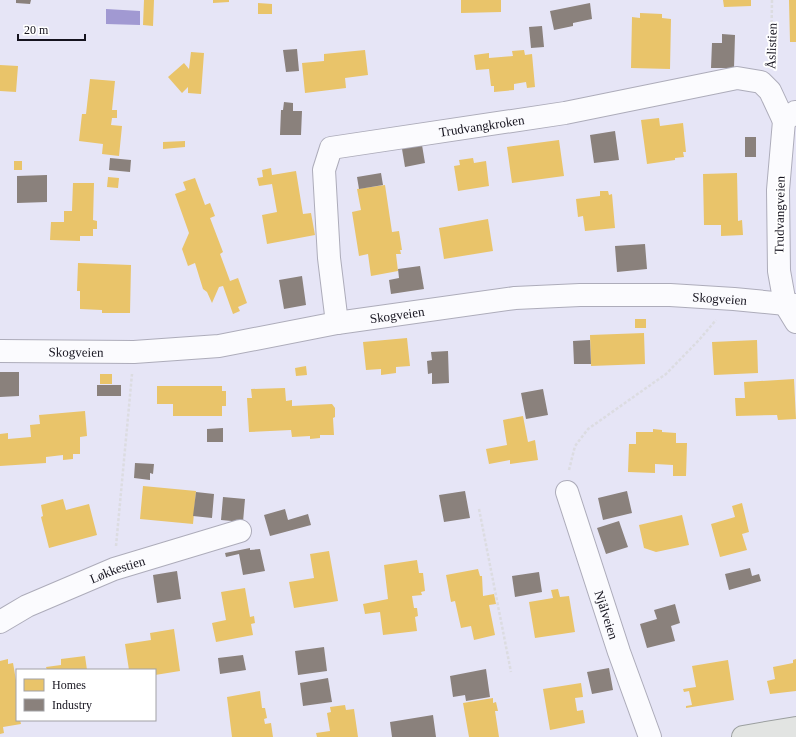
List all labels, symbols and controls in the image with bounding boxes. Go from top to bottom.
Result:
scale bar [18,16,85,42]
street label: Åslistien [763,22,780,69]
text: 20 m [24,23,49,37]
street label: Trudvangkroken [438,112,526,140]
street label: Trudvangveien [771,175,788,254]
street label: Skogveien [692,289,748,308]
street label: Skogveien [369,304,426,326]
street label: Skogveien [48,344,104,360]
street label: Løkkestien [87,553,147,586]
street label: Njålveien [591,588,622,642]
legend [16,669,156,721]
text: Homes [52,678,86,692]
text: Industry [52,698,92,712]

